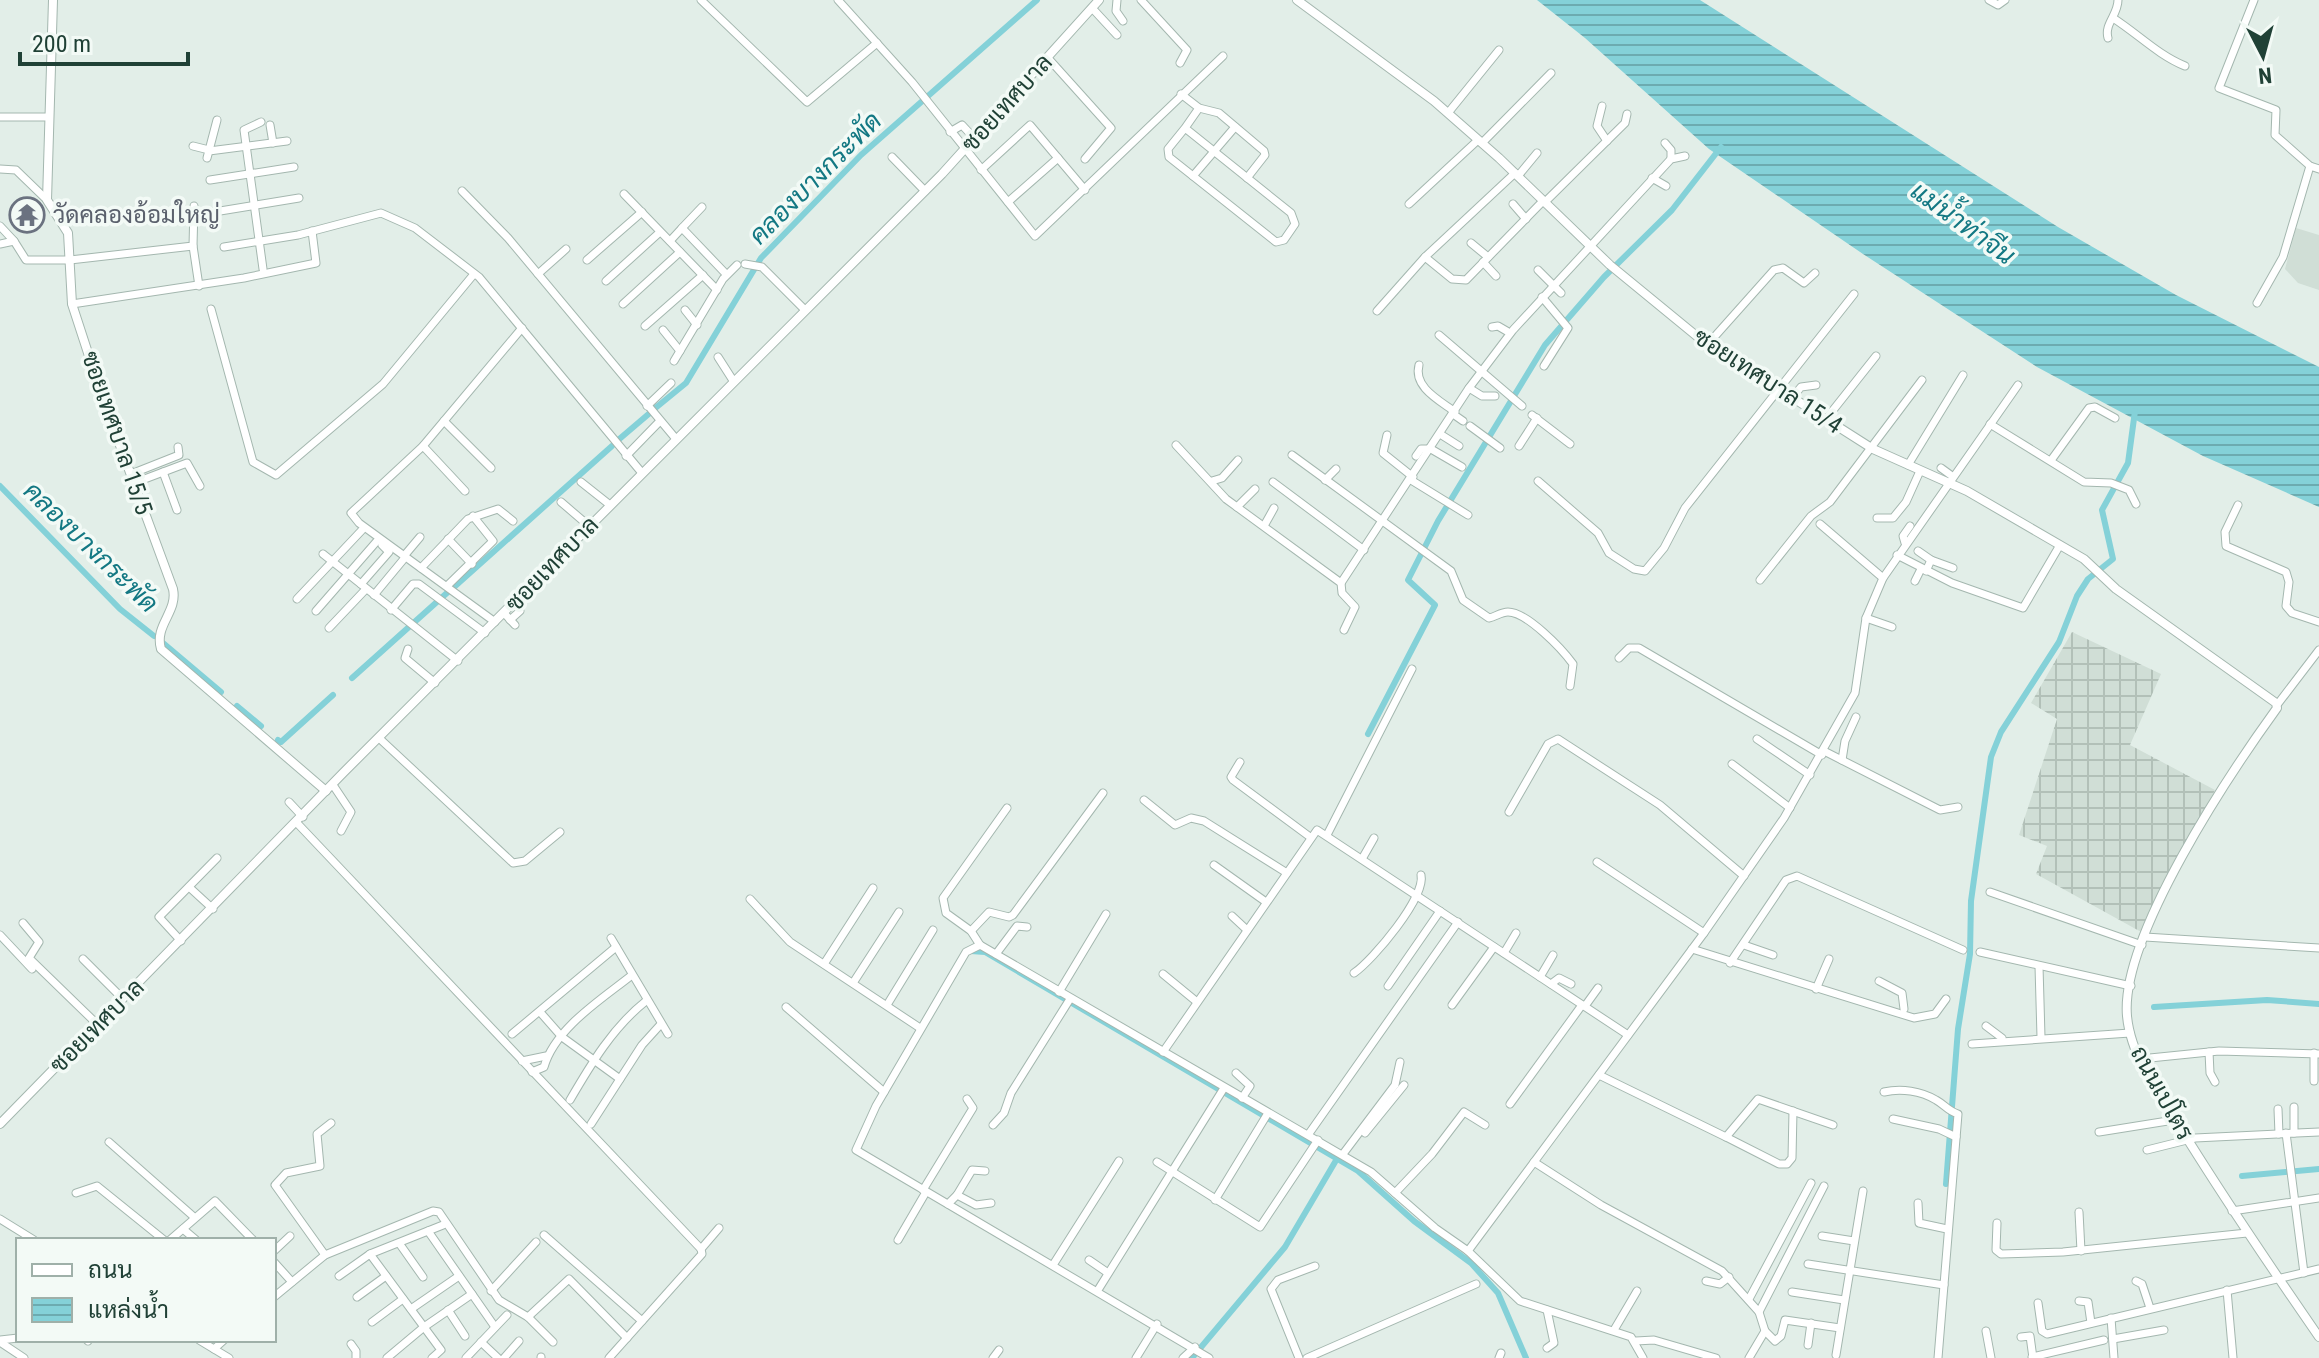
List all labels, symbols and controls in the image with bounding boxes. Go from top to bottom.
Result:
scale bar [20,16,188,66]
north arrow [2223,16,2303,96]
text: 200 m [32,30,91,58]
street label: ซอยเทศบาล [956,49,1058,157]
text: N [2257,62,2273,89]
water label: คลองบางกระพัด [742,105,887,250]
water label: แม่น้ำท่าจีน [1905,170,2025,271]
temple icon: วัดคลองอ้อมใหญ่ [8,196,46,234]
place label: วัดคลองอ้อมใหญ่ [53,199,220,229]
street label: ซอยเทศบาล 15/4 [1689,323,1848,439]
street label: ซอยเทศบาล 15/5 [76,347,158,519]
water label: คลองบางกระพัด [18,475,165,618]
street label: ซอยเทศบาล [500,511,604,617]
street label: ซอยเทศบาล [44,973,150,1079]
street label: ถนนเปโตร [2125,1040,2201,1145]
legend [16,1238,276,1342]
text: ถนน [88,1256,133,1284]
text: แหล่งน้ำ [88,1290,169,1324]

